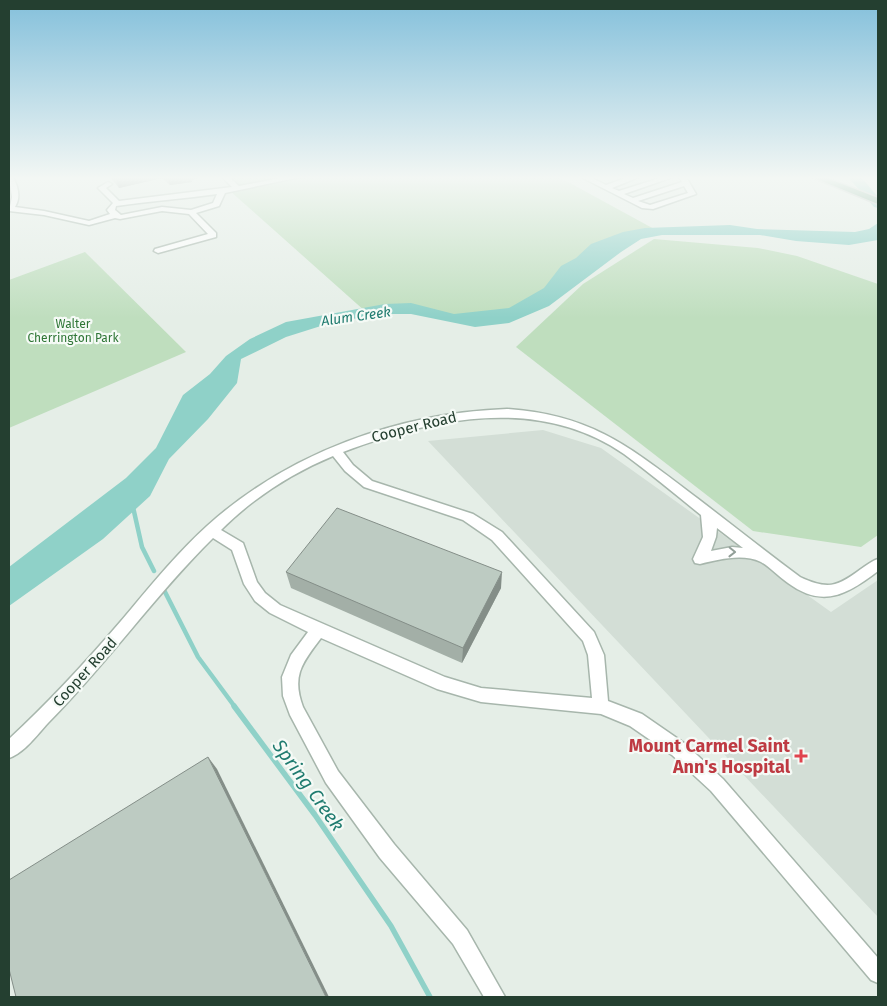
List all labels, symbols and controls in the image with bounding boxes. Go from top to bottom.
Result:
water label: Alum Creek [319,303,392,330]
park label: Walter Cherrington Park [27,317,119,345]
street label: Cooper Road [370,408,458,446]
one-way arrow [729,547,737,558]
street label: Cooper Road [49,634,121,710]
water label: Spring Creek [267,734,350,836]
place label: Mount Carmel Saint Ann's Hospital [629,735,791,778]
marker: Mount Carmel Saint Ann's Hospital [794,749,808,763]

